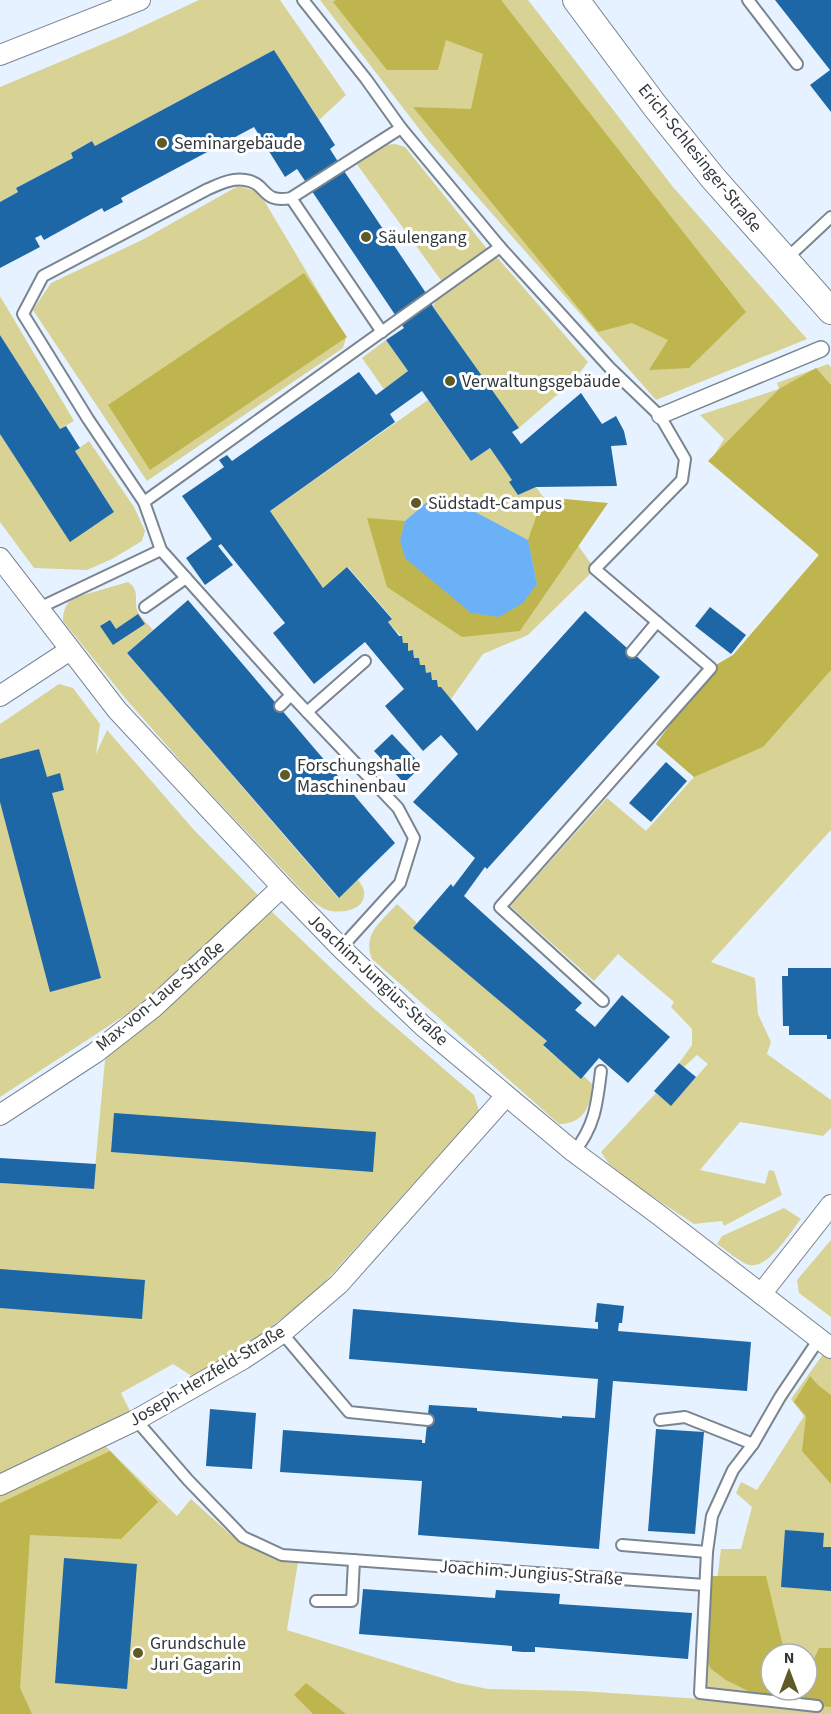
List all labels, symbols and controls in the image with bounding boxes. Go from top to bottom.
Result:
street label: Erich-Schlesinger-Straße [632,78,768,238]
place label: Seminargebäude [174,131,302,156]
marker: Seminargebäude [155,136,169,150]
place label: Säulengang [378,225,467,250]
marker: Säulengang [359,230,373,244]
place label: Verwaltungsgebäude [462,369,621,394]
marker: Verwaltungsgebäude [443,374,457,388]
place label: Südstadt-Campus [428,491,562,516]
marker: Südstadt-Campus [409,496,423,510]
place label: Forschungshalle Maschinenbau [297,753,420,799]
marker: Forschungshalle Maschinenbau [278,768,292,782]
street label: Joachim-Jungius-Straße [302,908,454,1052]
street label: Max-von-Laue-Straße [91,935,230,1057]
street label: Joseph-Herzfeld-Straße [124,1319,290,1433]
street label: Joachim-Jungius-Straße [438,1554,624,1592]
place label: Grundschule Juri Gagarin [150,1631,246,1677]
north arrow [759,1642,819,1702]
marker: Grundschule Juri Gagarin [131,1646,145,1660]
text: N [784,1647,794,1669]

